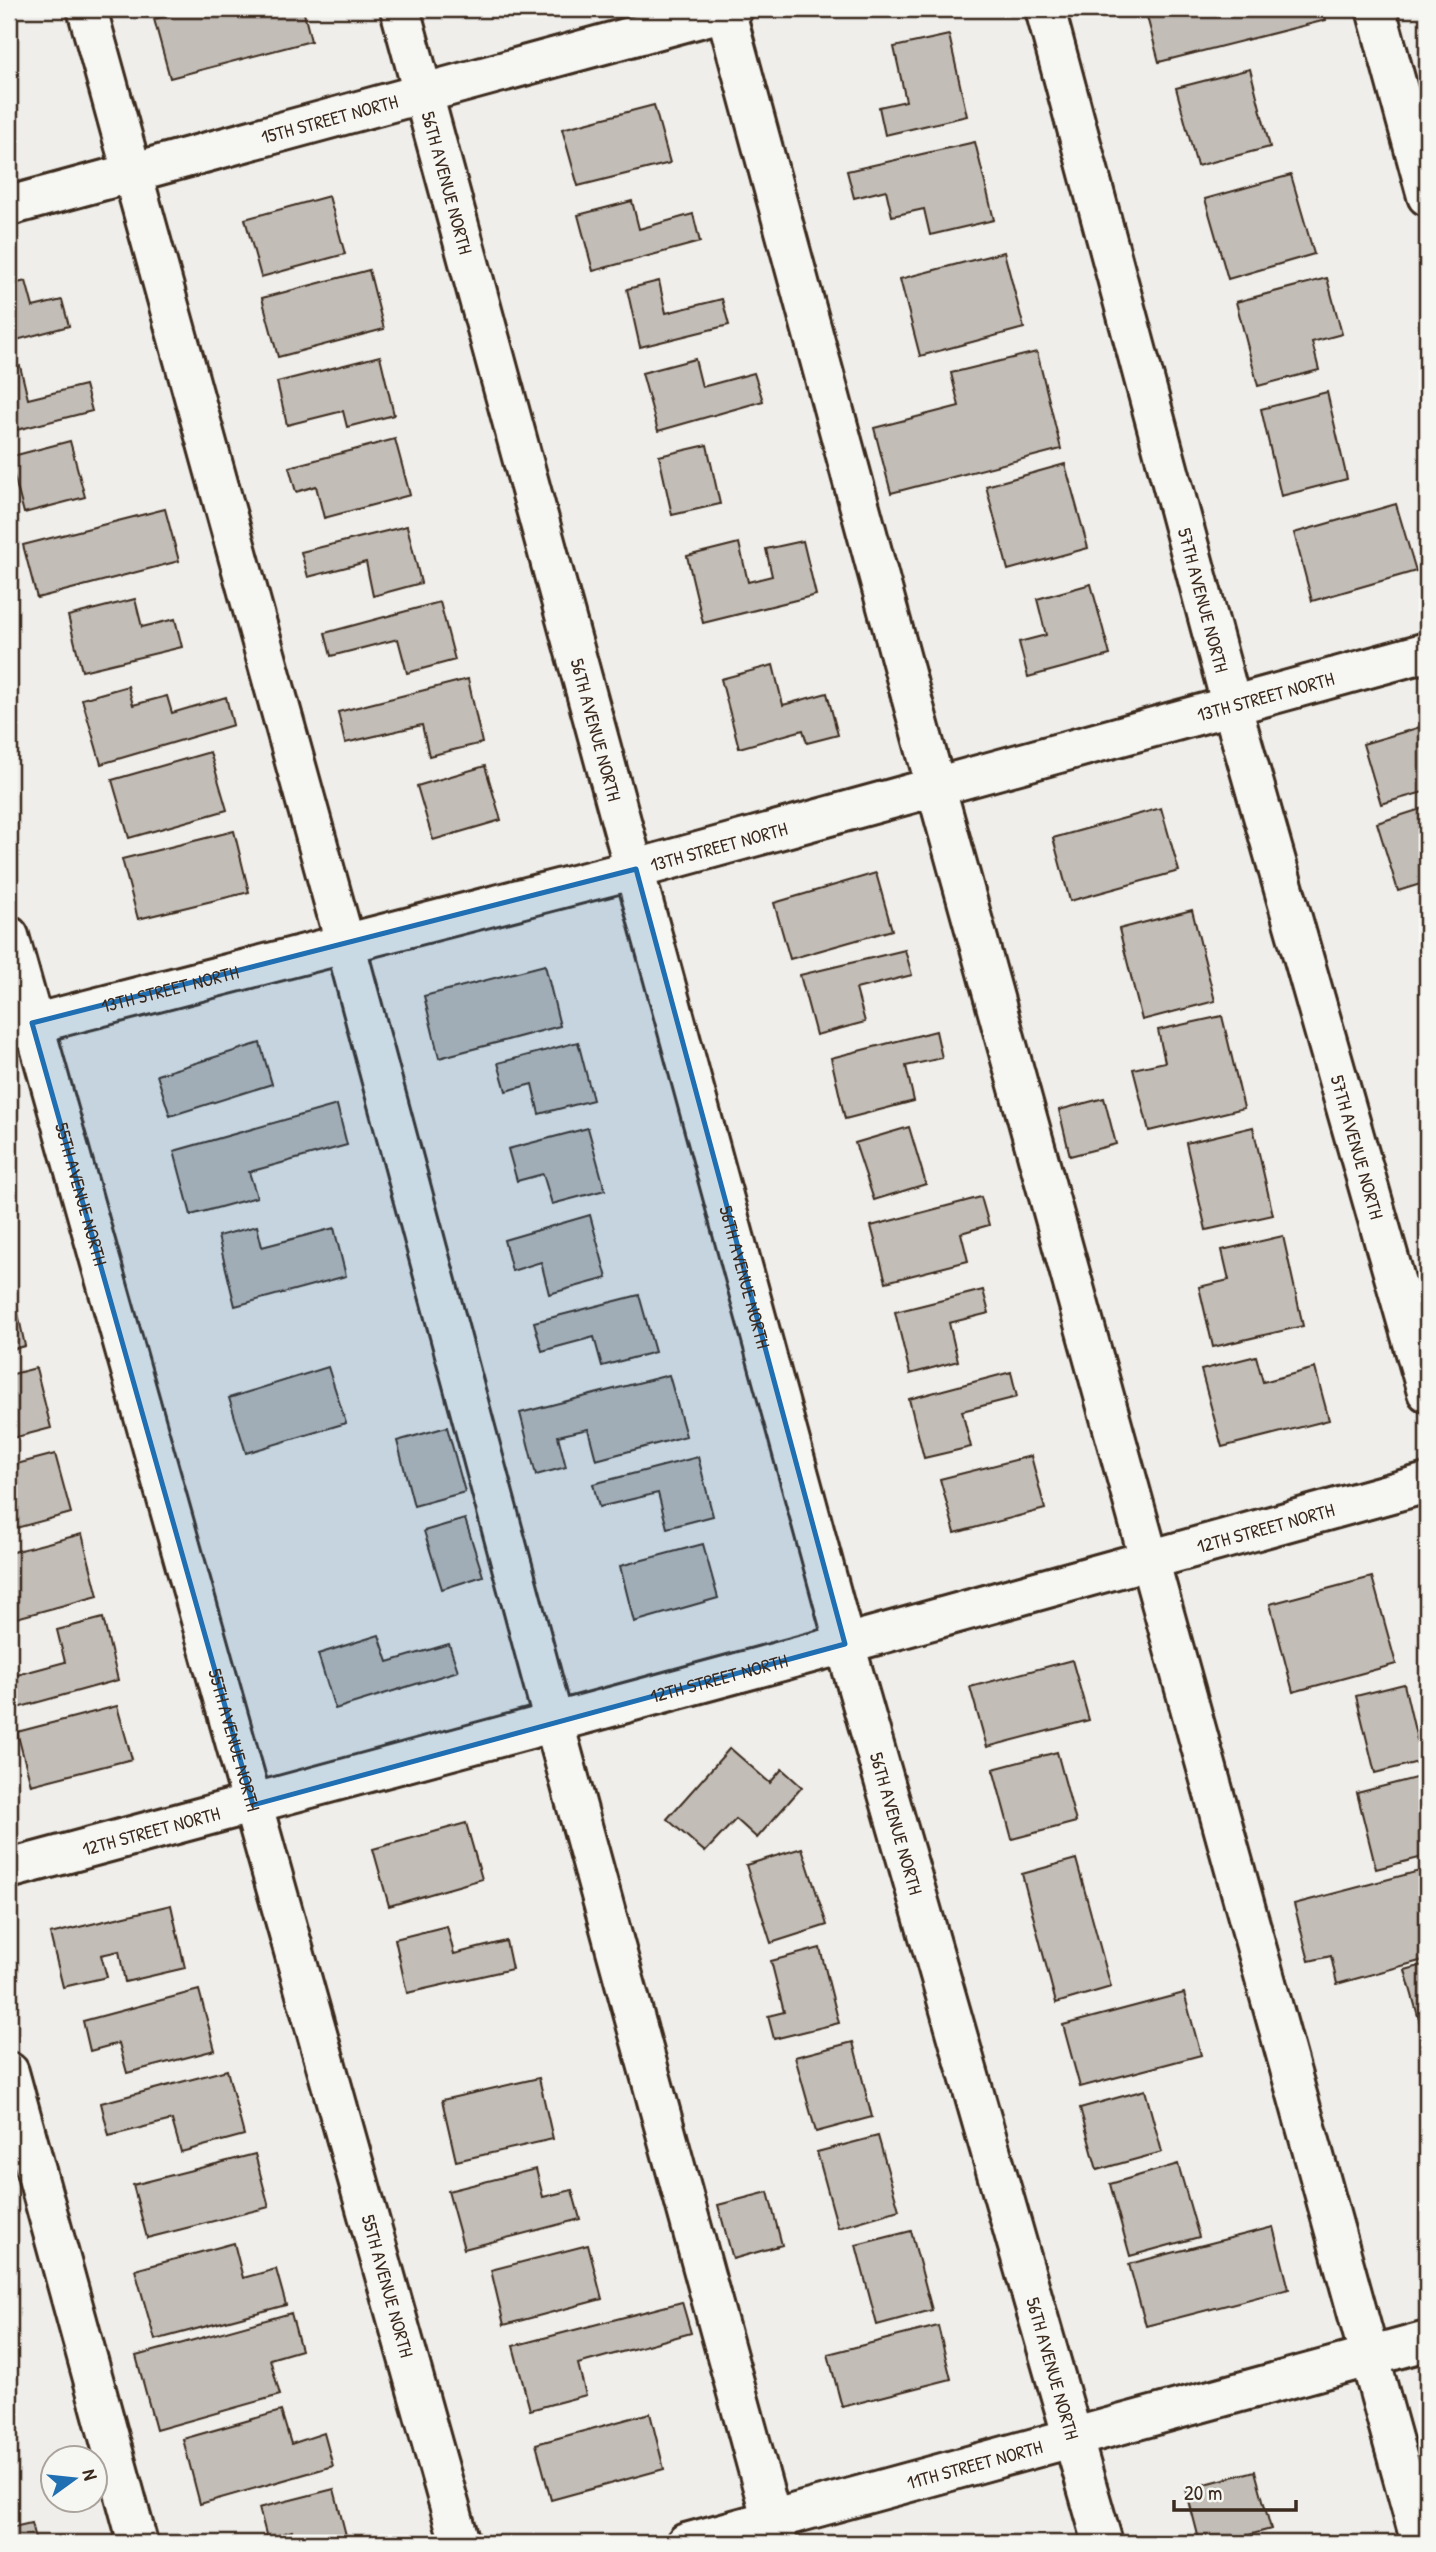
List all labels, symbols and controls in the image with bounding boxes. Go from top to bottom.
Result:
street label: 15TH STREET NORTH [258,88,401,150]
street label: 56TH AVENUE NORTH [415,108,479,257]
street label: 57TH AVENUE NORTH [1172,525,1235,675]
street label: 56TH AVENUE NORTH [564,656,628,804]
street label: 13TH STREET NORTH [1194,665,1337,728]
street label: 13TH STREET NORTH [647,815,790,878]
street label: 13TH STREET NORTH [98,959,241,1019]
street label: 57TH AVENUE NORTH [1324,1072,1390,1222]
street label: 55TH AVENUE NORTH [49,1120,114,1268]
street label: 56TH AVENUE NORTH [713,1203,777,1351]
street label: 12TH STREET NORTH [1194,1496,1337,1559]
street label: 12TH STREET NORTH [647,1647,791,1709]
street label: 55TH AVENUE NORTH [202,1666,267,1814]
street label: 56TH AVENUE NORTH [864,1749,929,1897]
street label: 12TH STREET NORTH [79,1800,223,1862]
street label: 55TH AVENUE NORTH [355,2212,420,2360]
street label: 56TH AVENUE NORTH [1020,2294,1086,2442]
street label: 11TH STREET NORTH [904,2433,1045,2495]
north arrow [38,2444,108,2514]
text: N [77,2466,104,2483]
scale bar [1174,2468,1296,2512]
text: 20 m [1184,2478,1222,2507]

